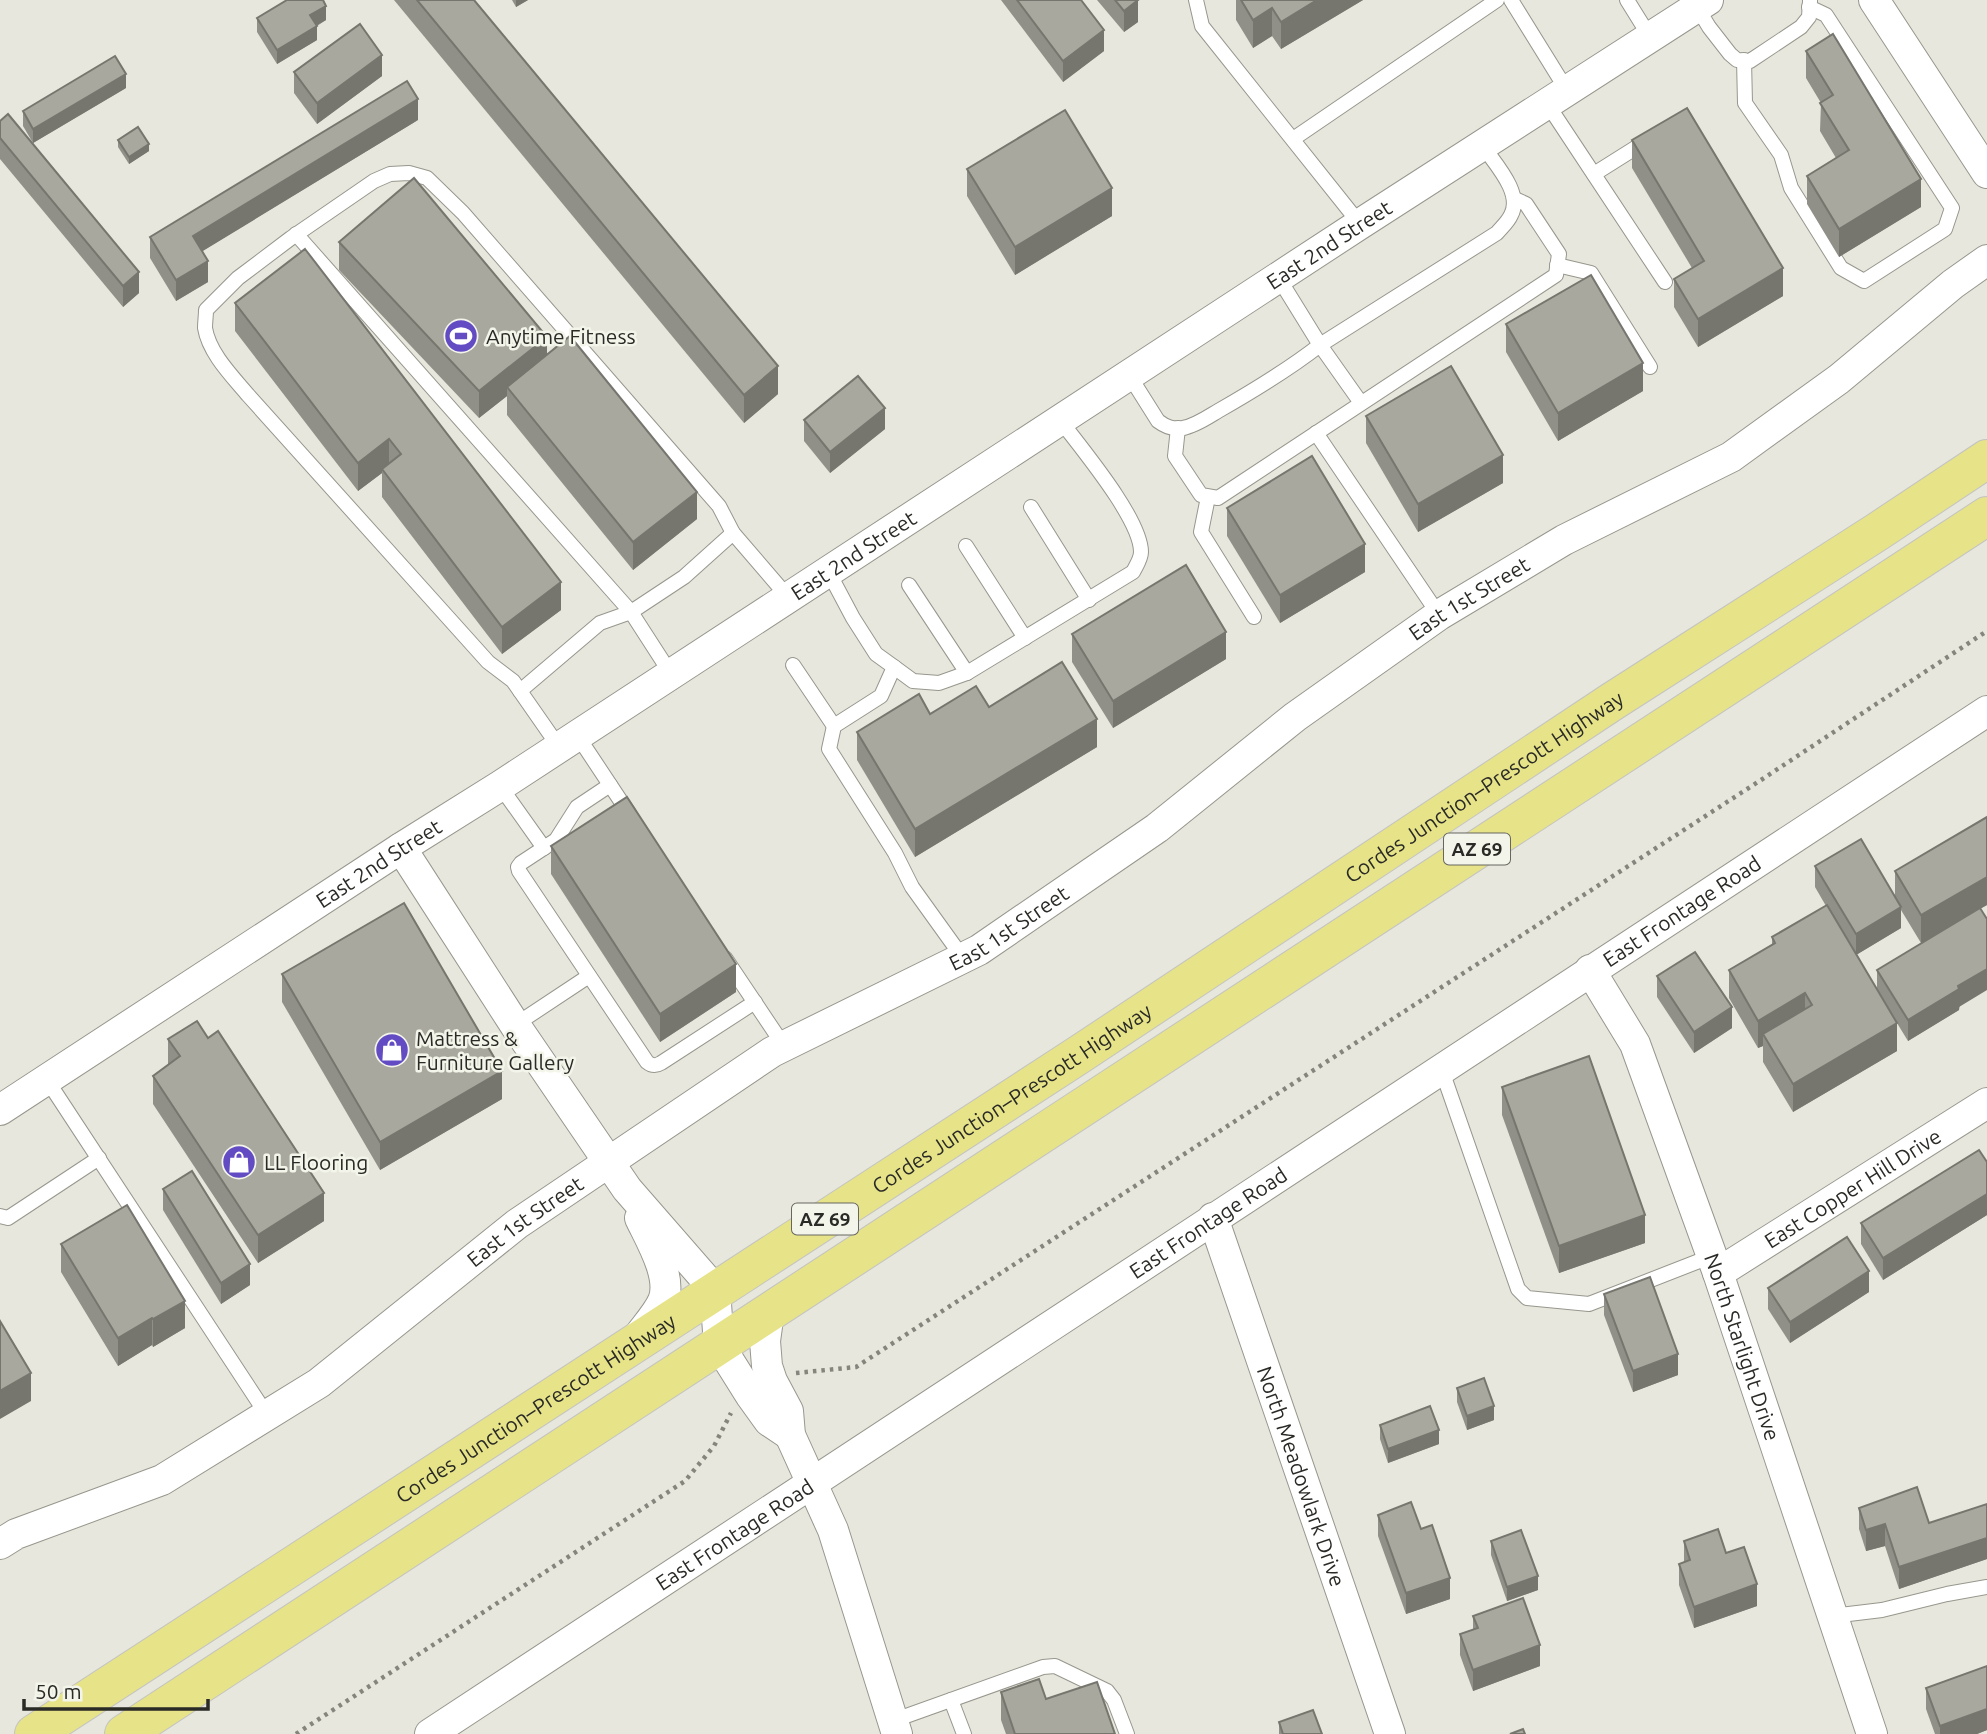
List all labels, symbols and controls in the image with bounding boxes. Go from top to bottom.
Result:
street label: East 2nd Street [1262,195,1396,294]
sports icon: Anytime Fitness [442,317,480,355]
place label: Anytime Fitness [486,324,636,348]
street label: East 2nd Street [786,506,920,605]
street label: East 1st Street [1404,552,1534,645]
street label: Cordes Junction–Prescott Highway [1340,686,1627,887]
street label: East 2nd Street [311,814,446,912]
road number: AZ 69 [1444,834,1510,864]
street label: East Frontage Road [1598,850,1765,971]
street label: East 1st Street [945,881,1073,975]
street label: Cordes Junction–Prescott Highway [867,998,1156,1198]
place label: Mattress & Furniture Gallery [416,1026,574,1074]
shop icon: Mattress & Furniture Gallery [373,1031,411,1069]
street label: East Copper Hill Drive [1760,1123,1945,1253]
shop icon: LL Flooring [220,1143,258,1181]
place label: LL Flooring [264,1150,368,1174]
street label: East Frontage Road [1125,1162,1291,1283]
street label: East 1st Street [462,1171,587,1271]
road number: AZ 69 [792,1204,858,1234]
street label: North Starlight Drive [1700,1250,1785,1443]
street label: Cordes Junction–Prescott Highway [391,1308,680,1508]
street label: North Meadowlark Drive [1253,1363,1350,1589]
street label: East Frontage Road [651,1474,818,1595]
scale bar [24,1668,208,1712]
text: 50 m [35,1679,82,1703]

